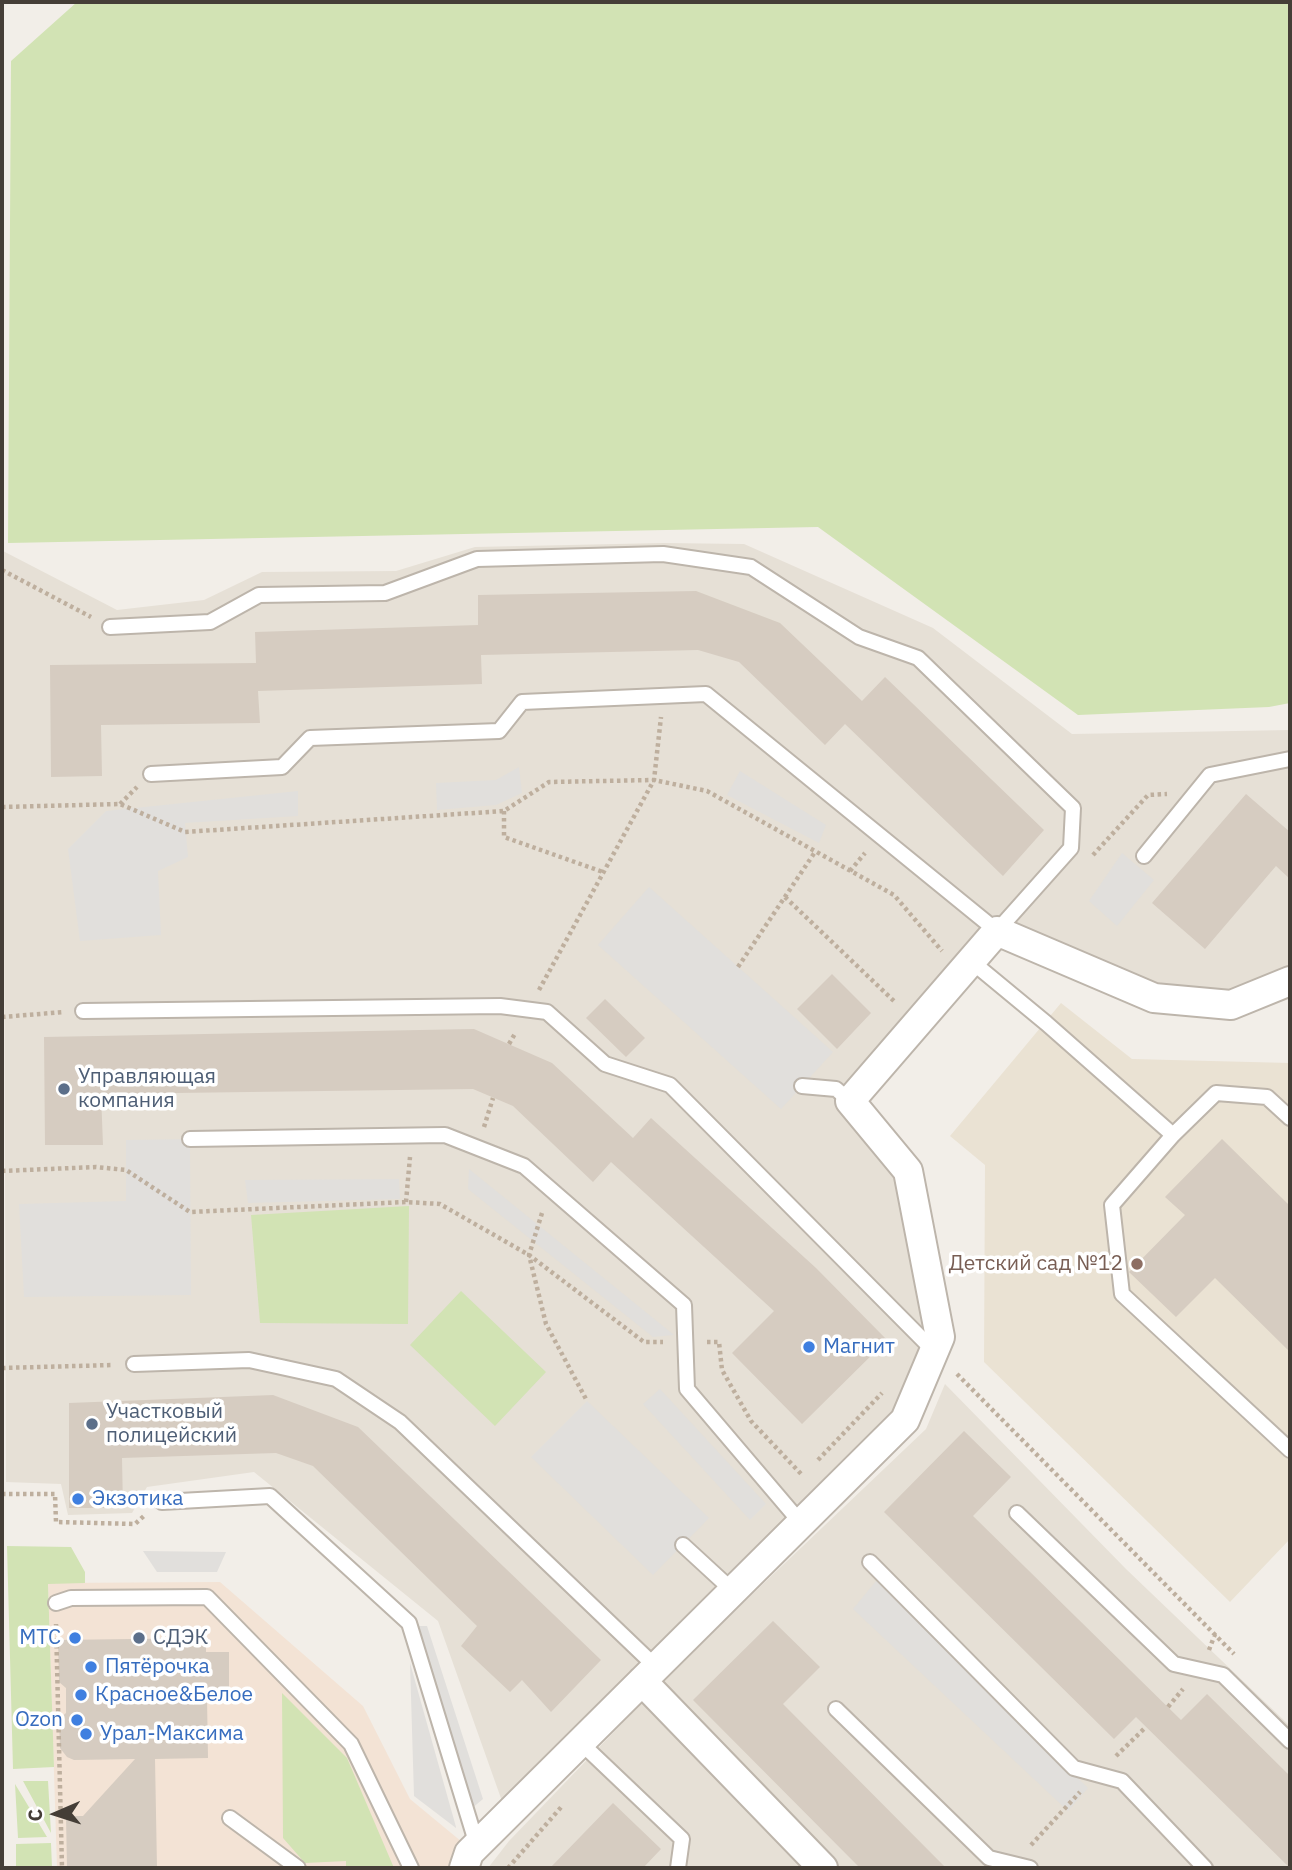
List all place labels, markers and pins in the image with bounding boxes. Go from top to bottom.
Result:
place label: Управляющая компания [78,1064,216,1114]
marker: Управляющая компания [56,1081,72,1097]
place label: Детский сад №12 [949,1251,1123,1277]
marker: Детский сад №12 [1129,1256,1145,1272]
place label: Магнит [823,1334,895,1360]
marker: Магнит [801,1339,817,1355]
place label: Участковый полицейский [106,1399,237,1449]
marker: Участковый полицейский [84,1416,100,1432]
place label: Экзотика [92,1486,183,1512]
marker: Экзотика [70,1491,86,1507]
place label: МТС [19,1625,61,1651]
place label: СДЭК [153,1625,208,1651]
marker: МТС [67,1630,83,1646]
marker: СДЭК [131,1630,147,1646]
place label: Пятёрочка [105,1654,210,1680]
marker: Пятёрочка [83,1659,99,1675]
place label: Красное&Белое [95,1682,253,1708]
marker: Красное&Белое [73,1687,89,1703]
place label: Ozon [15,1707,63,1733]
marker: Ozon [69,1712,85,1728]
place label: Урал-Максима [100,1721,244,1747]
marker: Урал-Максима [78,1726,94,1742]

